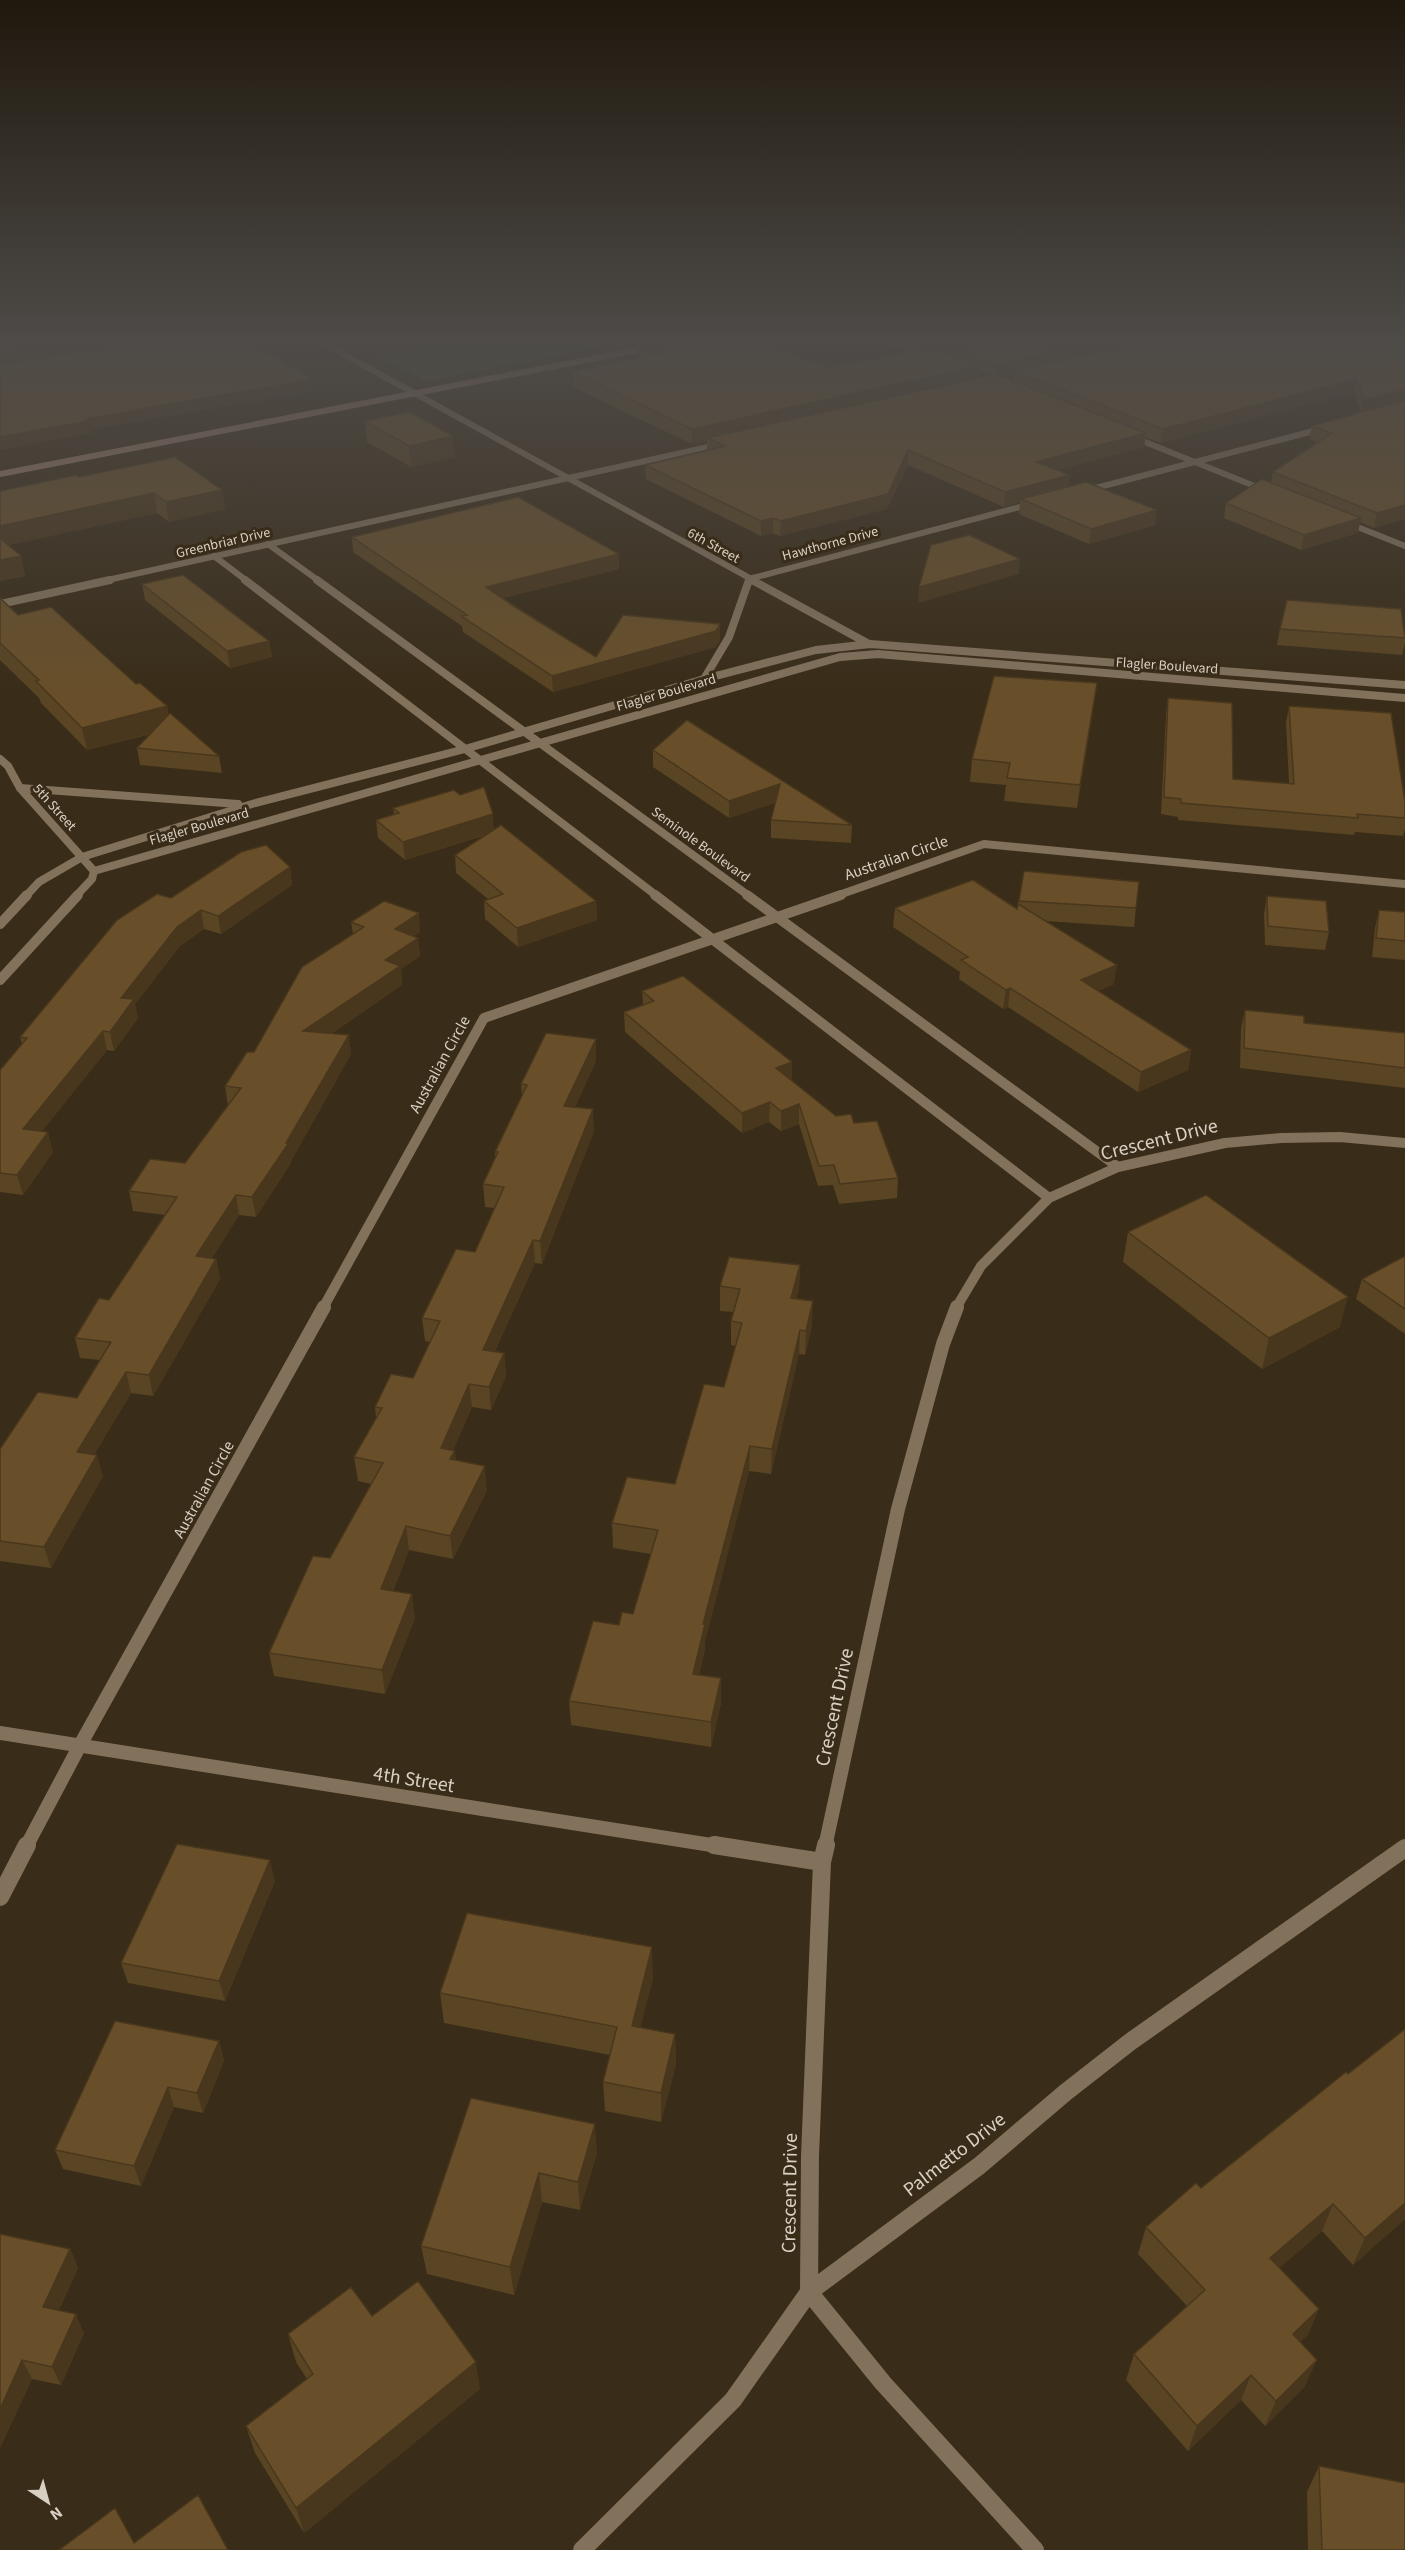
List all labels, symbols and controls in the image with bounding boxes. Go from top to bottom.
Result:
street label: Greenbriar Drive [174,522,272,564]
street label: Hawthorne Drive [780,522,881,566]
street label: 6th Street [684,523,744,569]
street label: Flagler Boulevard [1115,652,1219,680]
street label: Flagler Boulevard [614,669,718,717]
street label: 5th Street [28,780,81,836]
street label: Seminole Boulevard [647,802,754,888]
street label: Flagler Boulevard [147,803,251,851]
street label: Australian Circle [842,830,951,886]
street label: Australian Circle [404,1012,476,1117]
street label: Crescent Drive [1098,1112,1221,1168]
street label: Australian Circle [168,1437,240,1542]
street label: Crescent Drive [809,1645,861,1769]
street label: 4th Street [371,1760,457,1800]
street label: Palmetto Drive [898,2106,1012,2204]
street label: Crescent Drive [775,2133,805,2253]
north arrow [18,2472,78,2532]
text: N [45,2501,67,2525]

